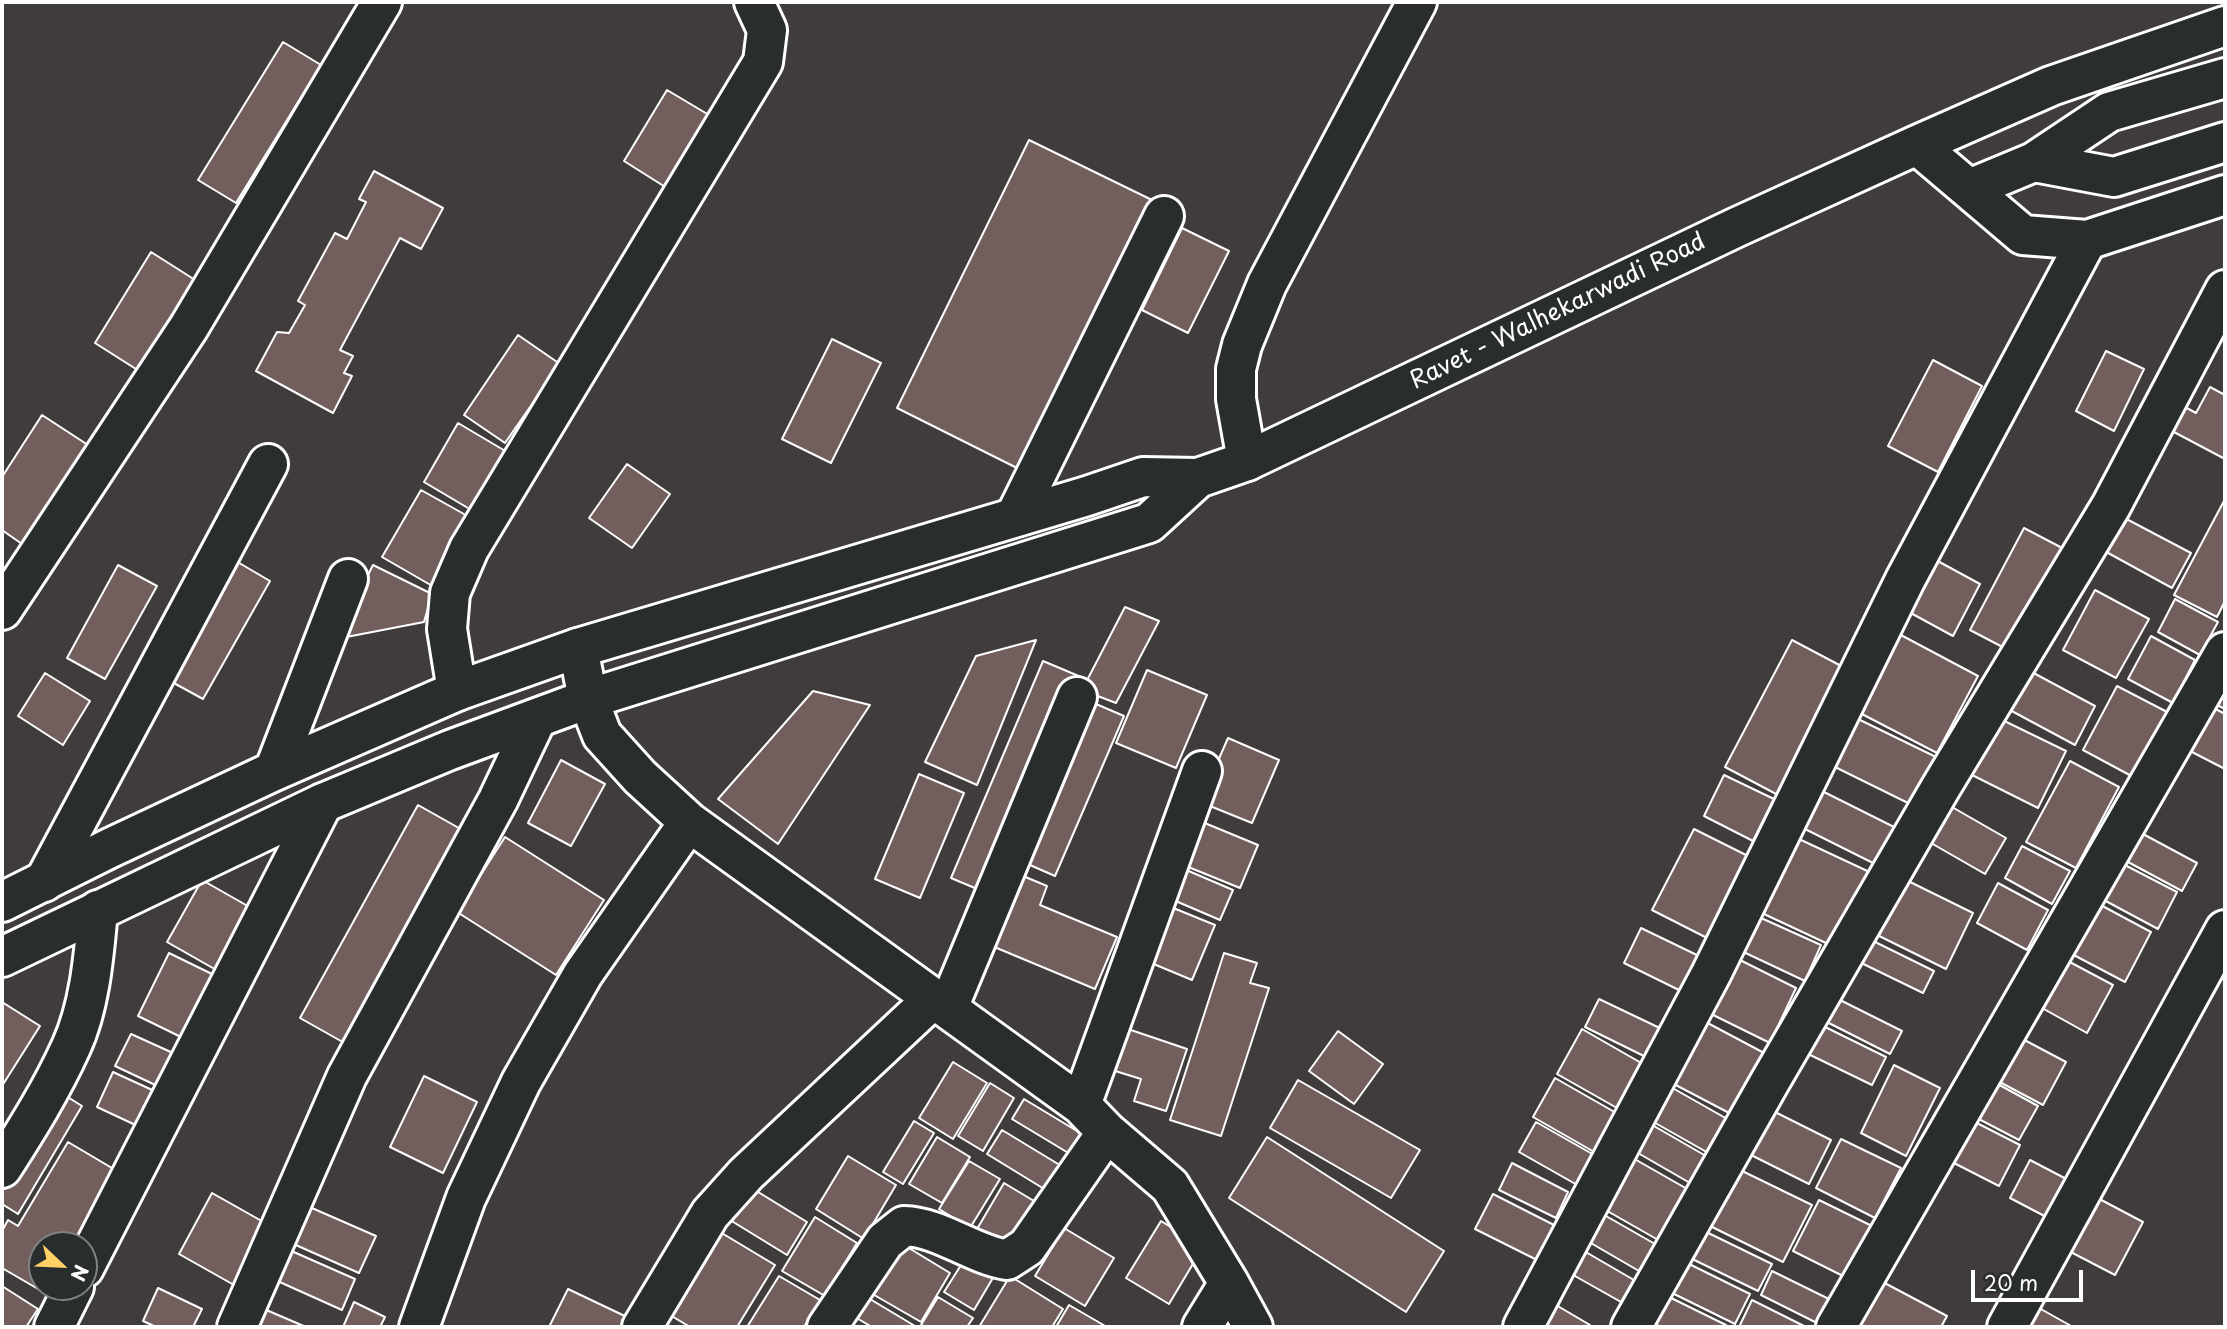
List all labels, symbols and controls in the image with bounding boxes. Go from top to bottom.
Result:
street label: Ravet - Walhekarwadi Road [1406,228,1710,396]
north arrow [28,1231,98,1301]
scale bar [1975,1256,2087,1300]
text: N [65,1261,96,1286]
text: 20 m [1984,1266,2038,1298]

